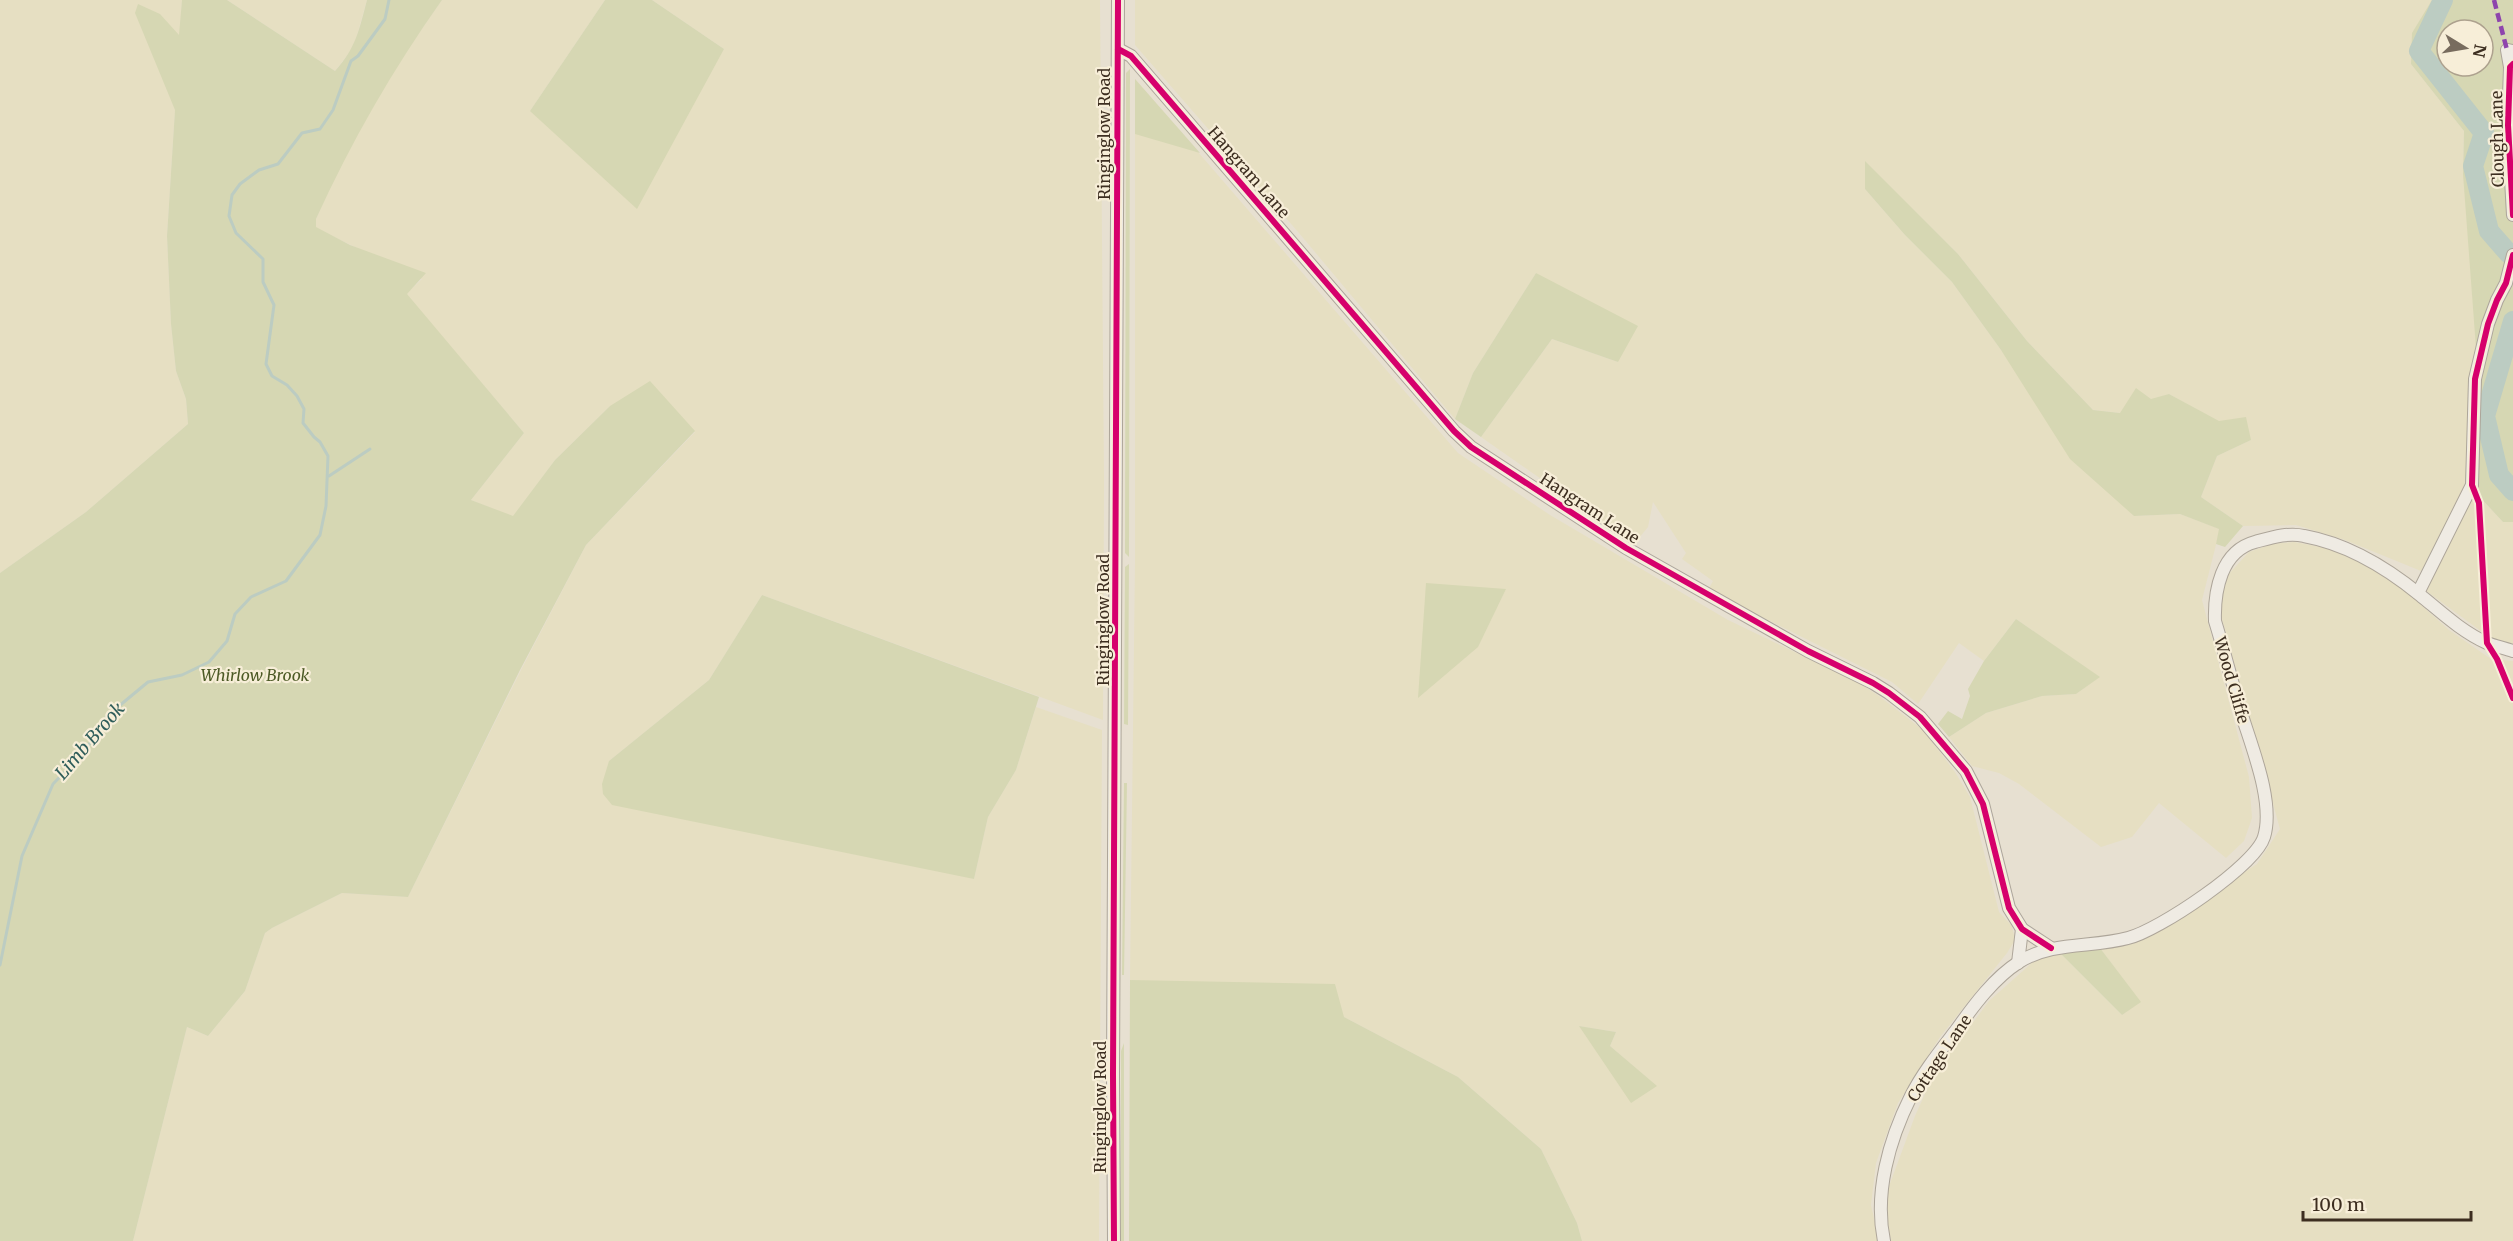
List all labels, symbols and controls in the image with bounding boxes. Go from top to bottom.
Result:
north arrow [2435,18,2495,78]
text: N [2469,43,2491,59]
street label: Ringinglow Road [1094,68,1114,200]
street label: Clough Lane [2486,91,2508,187]
street label: Hangram Lane [1204,122,1294,222]
street label: Hangram Lane [1536,468,1644,548]
street label: Ringinglow Road [1093,554,1113,686]
street label: Wood Cliffe [2210,633,2254,726]
park label: Whirlow Brook [201,665,310,685]
water label: Limb Brook [50,697,129,784]
street label: Cottage Lane [1903,1011,1975,1105]
street label: Ringinglow Road [1090,1041,1110,1173]
scale bar [2303,1184,2471,1222]
text: 100 m [2312,1193,2365,1216]

